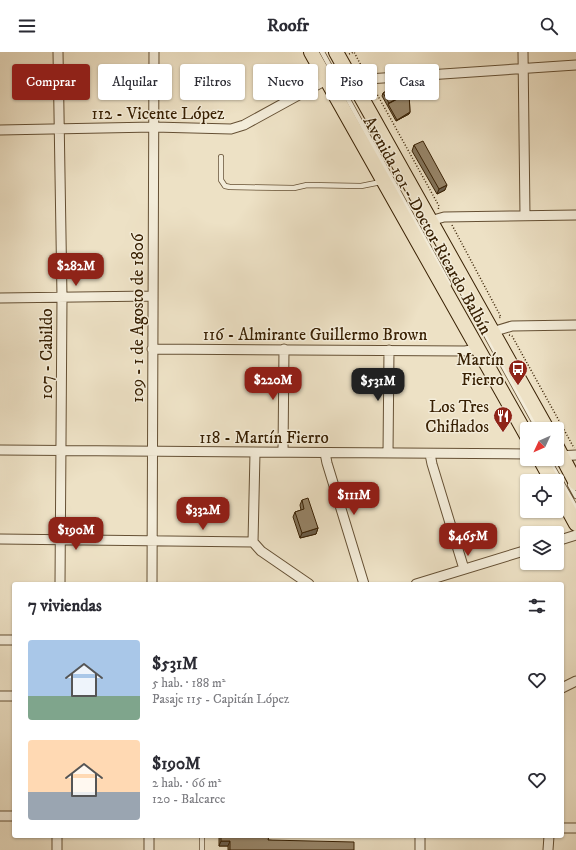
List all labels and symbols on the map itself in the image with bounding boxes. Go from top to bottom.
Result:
street label: 112 - Vicente López [92,103,225,125]
street label: Avenida 101 - Doctor Ricardo Balbín [358,112,497,339]
street label: 109 - 1 de Agosto de 1806 [127,232,149,403]
pin: $282M [48,253,104,287]
street label: 107 - Cabildo [36,308,58,400]
street label: 116 - Almirante Guillermo Brown [203,324,427,346]
place label: Martín Fierro [456,349,504,391]
bus stop icon: Martín Fierro [507,358,529,386]
pin: $220M [245,367,301,401]
pin: $531M [350,368,406,402]
place label: Los Tres Chiflados [425,396,489,438]
restaurant icon: Los Tres Chiflados [492,405,514,433]
north arrow [520,422,564,466]
street label: 118 - Martín Fierro [199,427,329,449]
pin: $111M [326,482,382,516]
pin: $332M [175,497,231,531]
pin: $190M [48,517,104,551]
pin: $465M [440,523,496,557]

